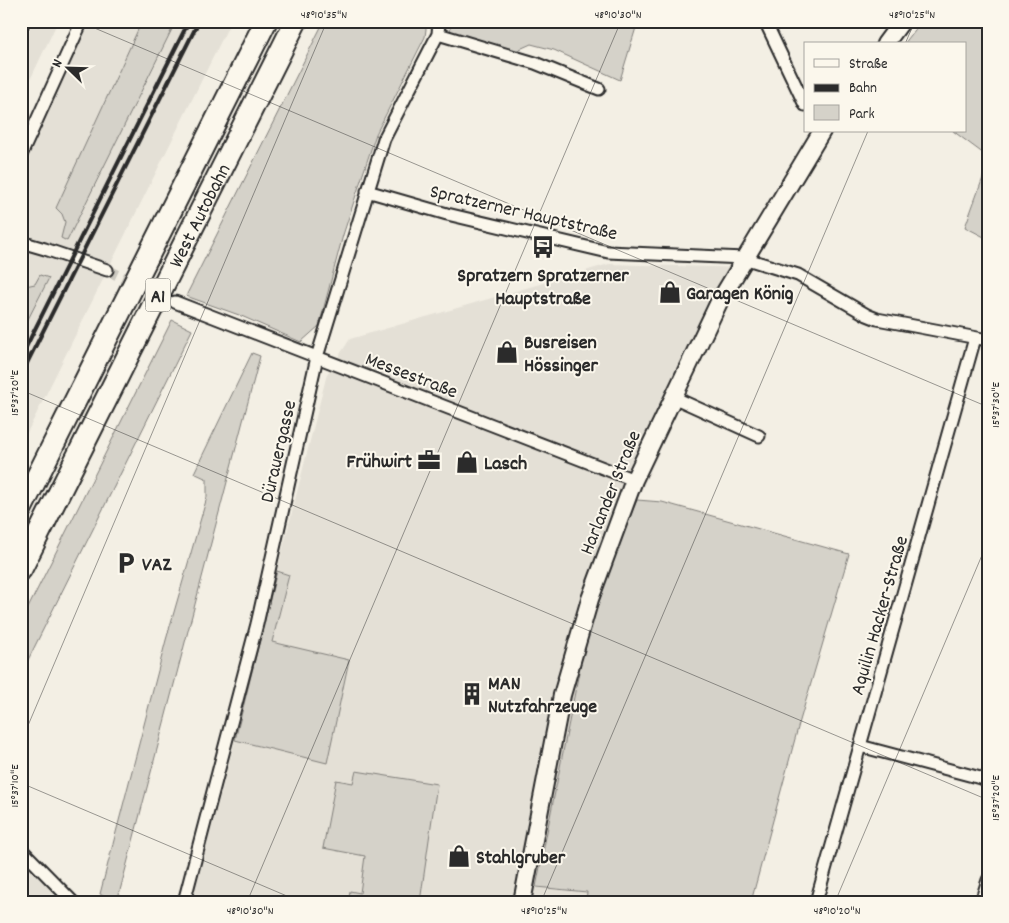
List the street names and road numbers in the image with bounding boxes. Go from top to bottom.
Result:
street label: West Autobahn [163,160,239,273]
street label: Spratzerner Hauptstraße [427,179,620,249]
road number: A1 [146,278,170,312]
street label: Messestraße [361,346,461,407]
street label: Dürauergasse [255,397,305,506]
street label: Harlander Straße [574,427,650,560]
street label: Aquilin Hacker-Straße [845,533,917,699]

